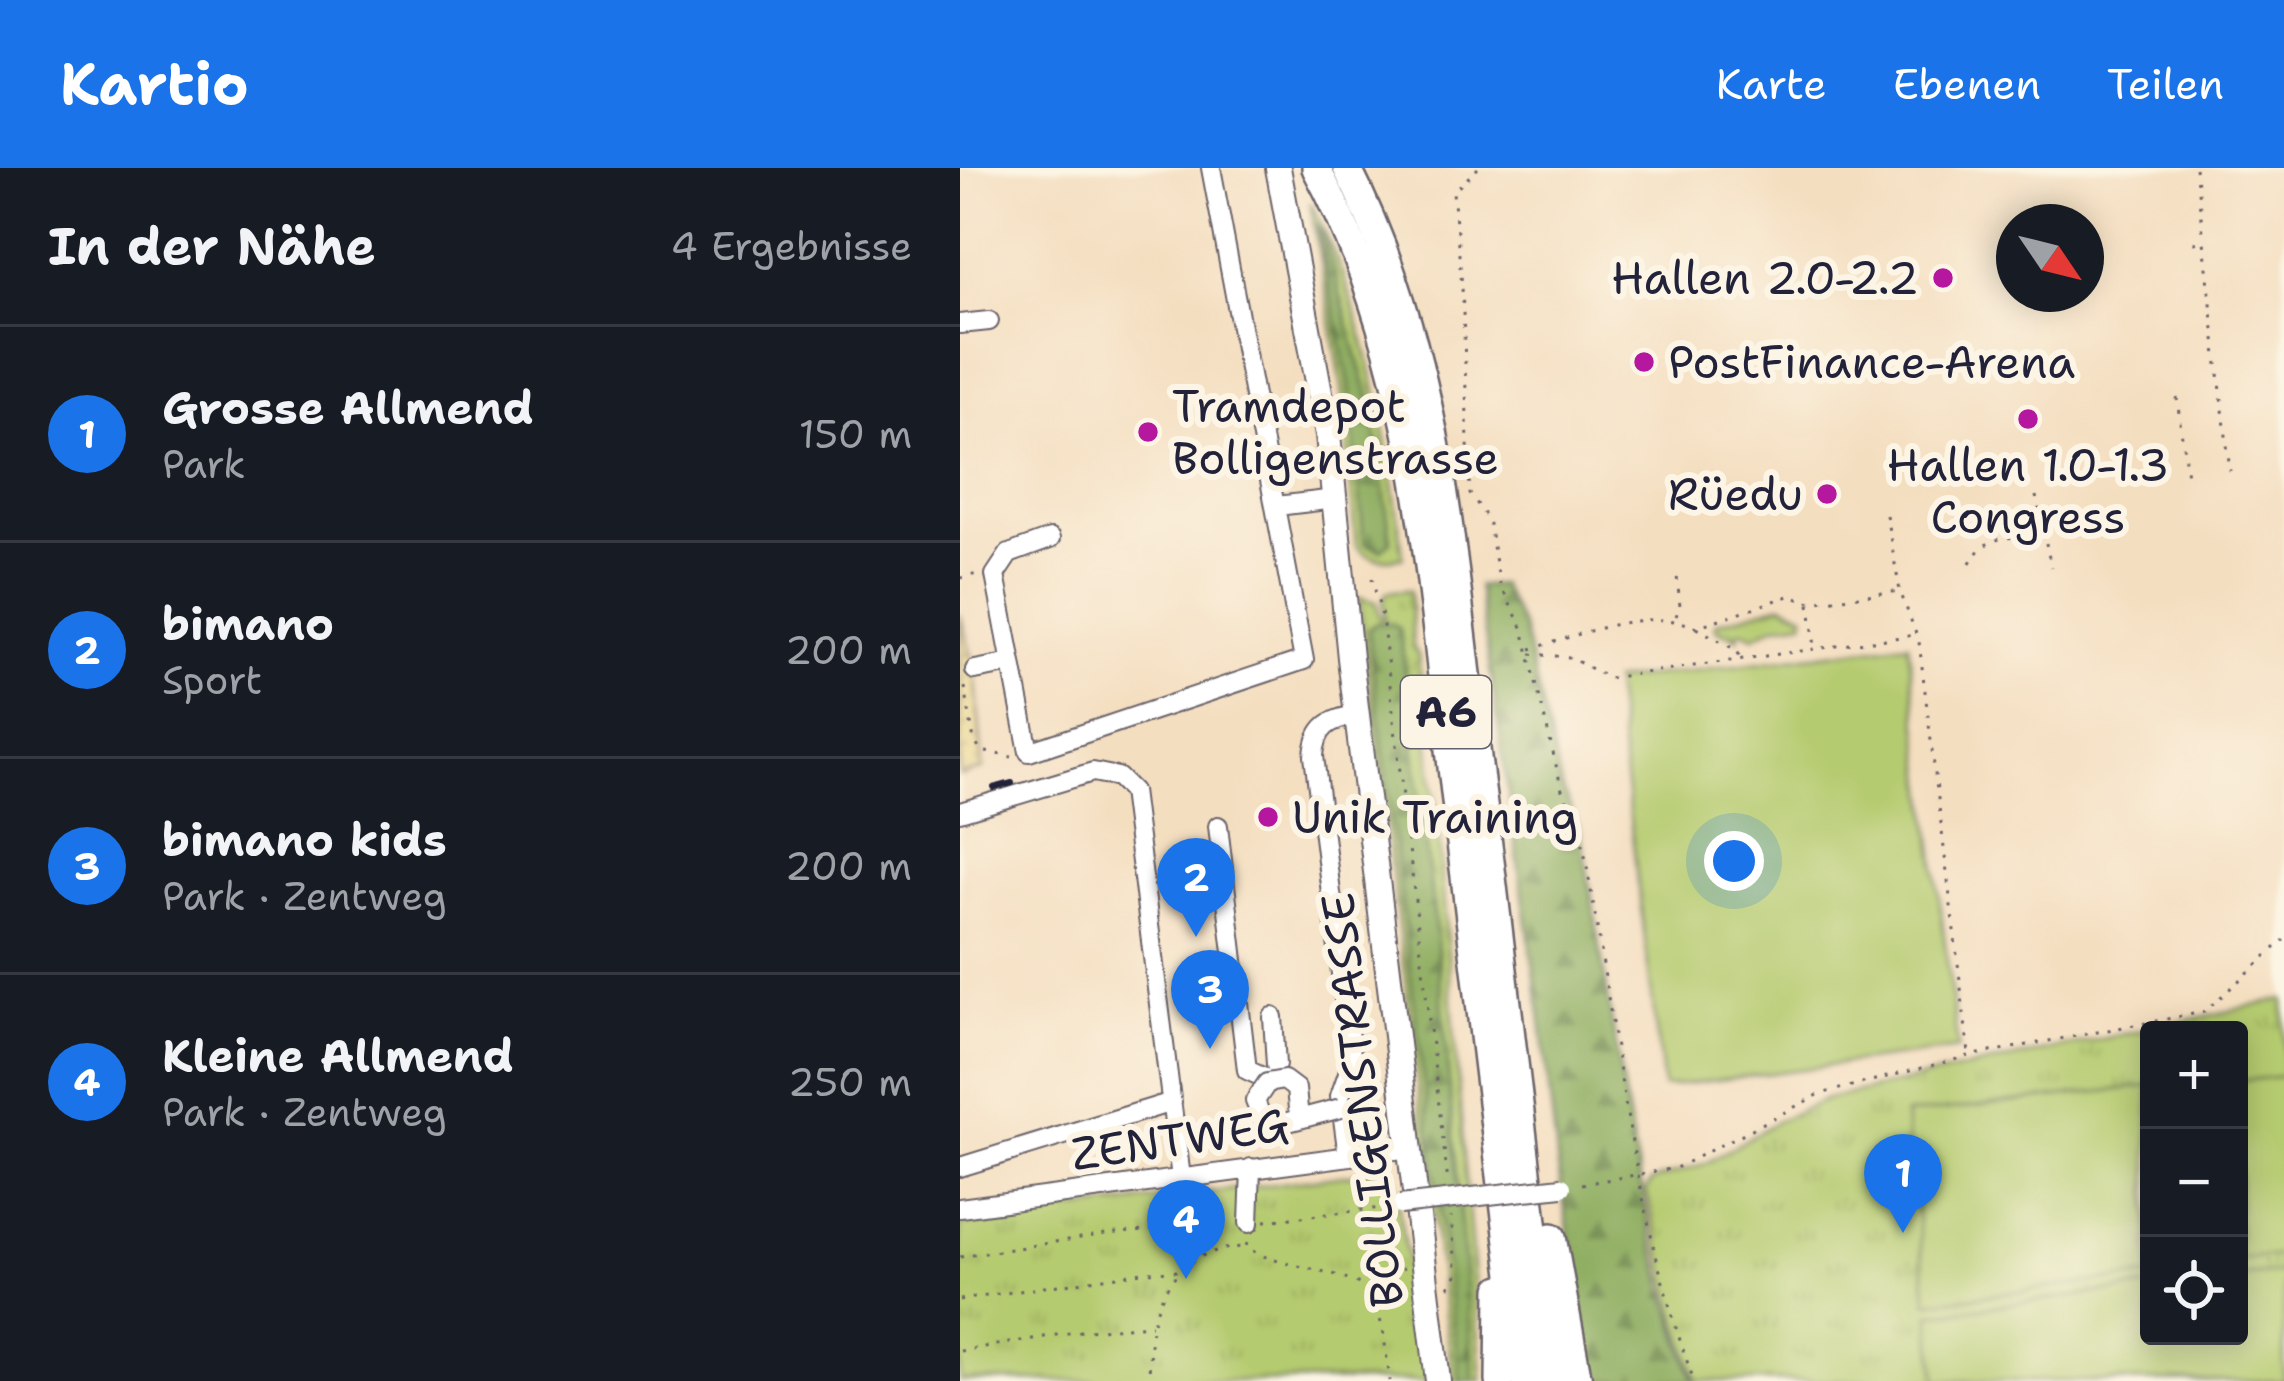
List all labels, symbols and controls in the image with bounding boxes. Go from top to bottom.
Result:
text: Kartio [60,46,249,122]
text: Karte [1716,56,1827,112]
text: Ebenen [1893,56,2041,112]
text: Teilen [2107,56,2224,112]
north arrow [1996,204,2104,312]
text: In der Nähe [48,212,376,280]
text: 4 Ergebnisse [671,220,912,272]
place label: Hallen 2.0-2.2 [1611,248,1919,308]
marker: Hallen 2.0-2.2 [1930,265,1956,291]
place label: PostFinance-Arena [1668,332,2075,392]
marker: PostFinance-Arena [1631,349,1657,375]
place label: Tramdepot Bolligenstrasse [1172,376,1499,488]
text: Grosse Allmend [162,378,534,438]
marker: Hallen 1.0-1.3 Congress [2015,406,2041,432]
text: 1 [78,408,96,460]
text: 150 m [799,408,912,460]
marker: Tramdepot Bolligenstrasse [1135,419,1161,445]
place label: Hallen 1.0-1.3 Congress [1887,435,2169,547]
text: Park [162,438,246,490]
place label: Rüedu [1668,464,1803,524]
marker: Rüedu [1814,481,1840,507]
text: bimano [162,594,334,654]
text: 2 [73,624,101,676]
text: 200 m [785,624,912,676]
text: Sport [162,654,262,706]
road number: A6 [1401,676,1491,748]
place label: Unik Training [1292,787,1578,847]
marker: Unik Training [1255,804,1281,830]
text: bimano kids [162,810,447,870]
your location [1704,831,1764,891]
pin: 2 [1157,838,1235,937]
text: 3 [73,840,101,892]
text: 200 m [785,840,912,892]
text: Park · Zentweg [162,870,447,922]
street label: BOLLIGENSTRASSE [1307,889,1417,1311]
pin: 3 [1171,950,1249,1049]
map controls [2140,1021,2248,1345]
button: + [2140,1021,2248,1129]
text: Kleine Allmend [162,1026,514,1086]
text: 4 [73,1056,101,1108]
text: 250 m [788,1056,912,1108]
text: Park · Zentweg [162,1086,447,1138]
street label: ZENTWEG [1067,1094,1293,1184]
button: − [2140,1129,2248,1237]
pin: 1 [1864,1134,1942,1233]
pin: 4 [1147,1180,1225,1279]
button: locate [2140,1237,2248,1345]

